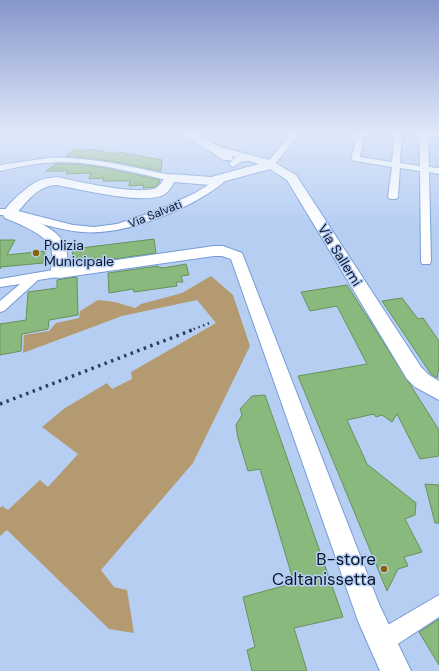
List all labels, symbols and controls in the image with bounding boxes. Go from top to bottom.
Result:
street label: Via Salvati [126,196,184,232]
street label: Via Sallemi [314,221,366,289]
place label: Polizia Municipale [44,236,114,270]
marker: Polizia Municipale [31,248,41,258]
place label: B-store Caltanissetta [272,548,376,590]
marker: B-store Caltanissetta [379,564,389,574]

